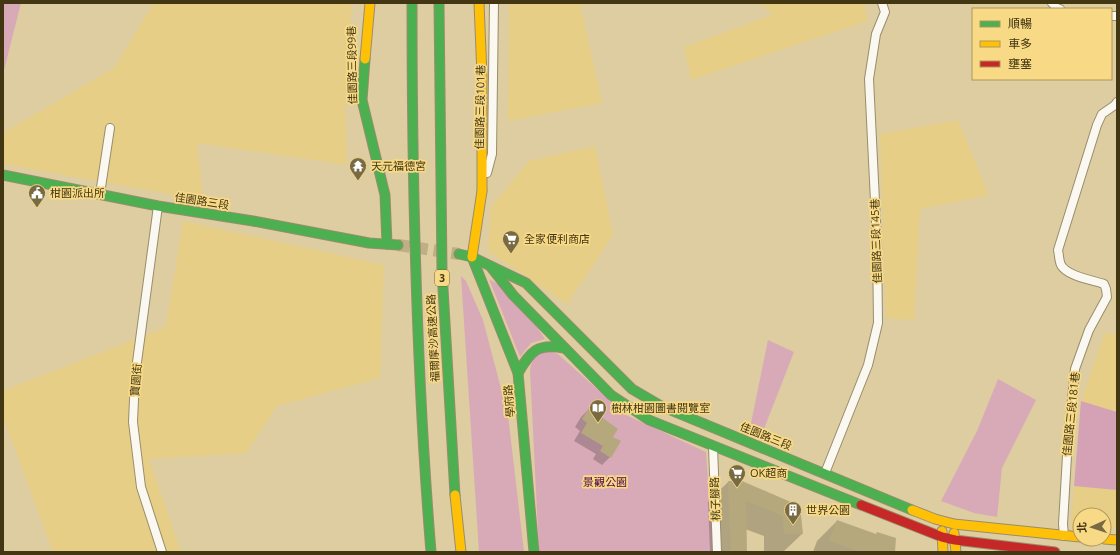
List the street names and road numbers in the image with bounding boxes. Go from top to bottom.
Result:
street label: 佳園路三段99巷 [343,26,360,104]
street label: 佳園路三段101巷 [471,64,488,150]
street label: 佳園路三段 [174,189,230,212]
street label: 佳園路三段145巷 [867,198,884,284]
road number: 3 [435,270,449,286]
street label: 福爾摩沙高速公路 [423,294,442,382]
street label: 寶園街 [127,363,144,397]
street label: 佳園路三段181巷 [1059,371,1082,457]
street label: 學府路 [500,384,517,418]
street label: 佳園路三段 [738,418,794,453]
street label: 桃子腳路 [706,477,723,521]

